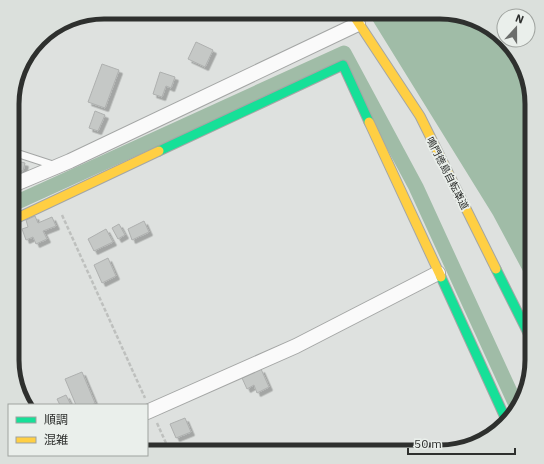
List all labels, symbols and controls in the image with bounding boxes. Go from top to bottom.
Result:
north arrow [496,8,536,48]
text: N [513,11,526,27]
street label: 鳴門徳島自転車道 [424,135,472,212]
legend [8,404,148,456]
text: 順調 [44,412,68,427]
scale bar [408,430,515,456]
text: 混雑 [44,432,68,447]
text: 50 m [414,436,442,451]

